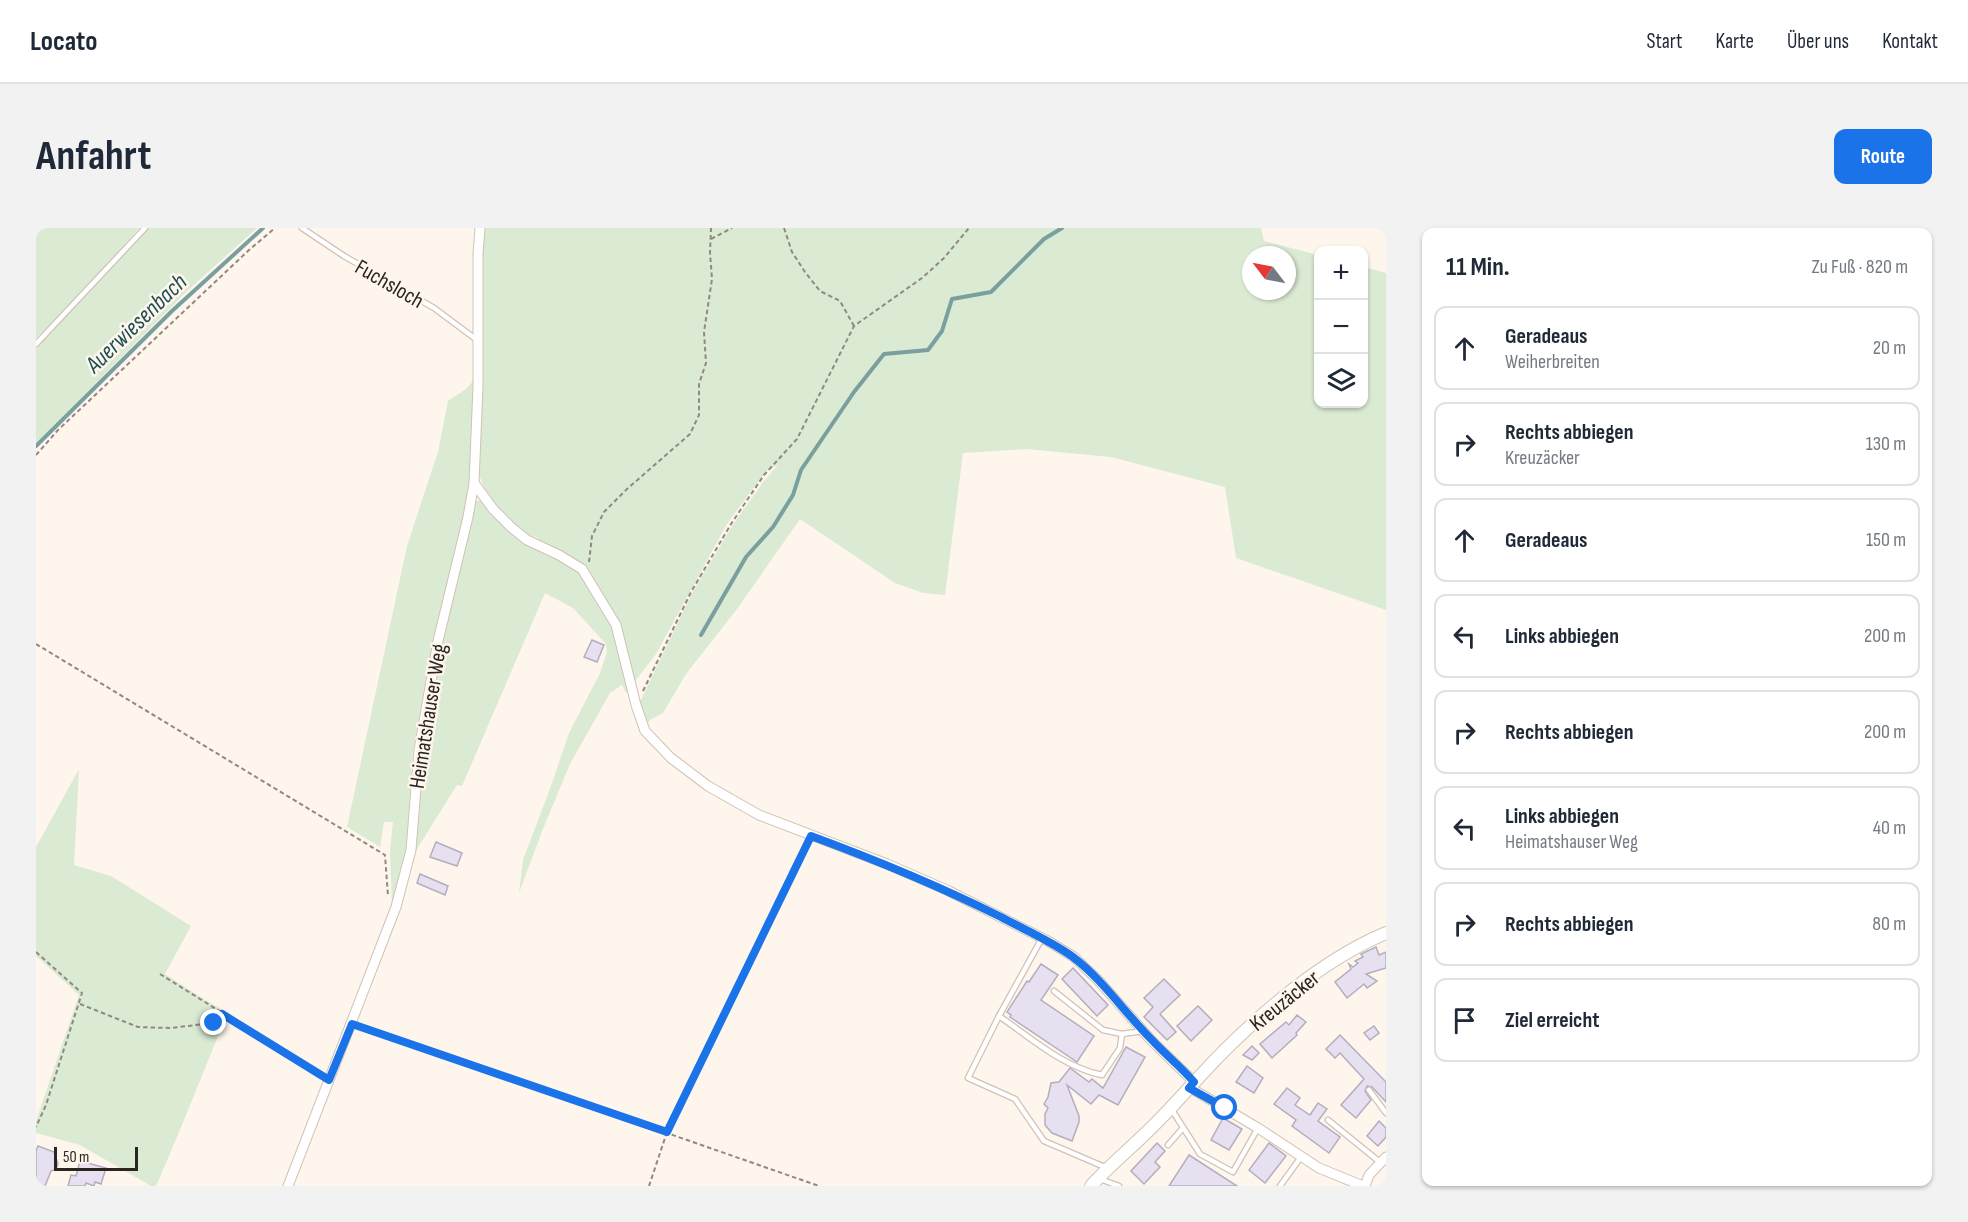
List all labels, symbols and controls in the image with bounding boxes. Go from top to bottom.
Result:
text: Locato [30,25,97,58]
text: Start [1646,29,1683,54]
text: Karte [1716,29,1754,54]
text: Über uns [1787,29,1849,54]
text: Kontakt [1882,29,1938,54]
button: Route [1834,129,1932,184]
text: Anfahrt [36,131,151,182]
north arrow [1242,246,1296,300]
map controls [1314,246,1368,408]
button: + [1314,246,1368,300]
text: 11 Min. [1446,252,1510,283]
street label: Fuchsloch [350,254,429,315]
text: Zu Fuß · 820 m [1812,255,1908,279]
water label: Auerwiesenbach [79,268,193,380]
button: − [1314,300,1368,354]
text: Geradeaus [1505,323,1588,350]
icon: ahead [1448,332,1481,365]
text: 20 m [1873,336,1906,360]
text: Weiherbreiten [1505,350,1600,374]
button: layers [1314,354,1368,408]
text: Rechts abbiegen [1505,419,1634,446]
icon: right [1448,428,1481,461]
text: 130 m [1866,432,1906,456]
text: Kreuzäcker [1505,446,1580,470]
icon: ahead [1448,524,1481,557]
text: Geradeaus [1505,527,1588,554]
text: 150 m [1866,528,1906,552]
icon: left [1448,620,1481,653]
text: Links abbiegen [1505,623,1619,650]
text: 200 m [1864,624,1906,648]
street label: Heimatshauser Weg [404,642,453,791]
icon: right [1448,716,1481,749]
text: Rechts abbiegen [1505,719,1634,746]
text: 200 m [1864,720,1906,744]
text: Links abbiegen [1505,803,1619,830]
icon: left [1448,812,1481,845]
text: 40 m [1873,816,1906,840]
text: Heimatshauser Weg [1505,830,1638,854]
icon: right [1448,908,1481,941]
text: Rechts abbiegen [1505,911,1634,938]
text: 80 m [1872,912,1906,936]
street label: Kreuzäcker [1245,965,1325,1038]
icon: arrive [1448,1004,1481,1037]
text: Ziel erreicht [1505,1007,1600,1034]
route end [200,1009,226,1035]
route start [1211,1094,1237,1120]
scale bar [54,1144,138,1172]
text: 50 m [63,1148,89,1167]

